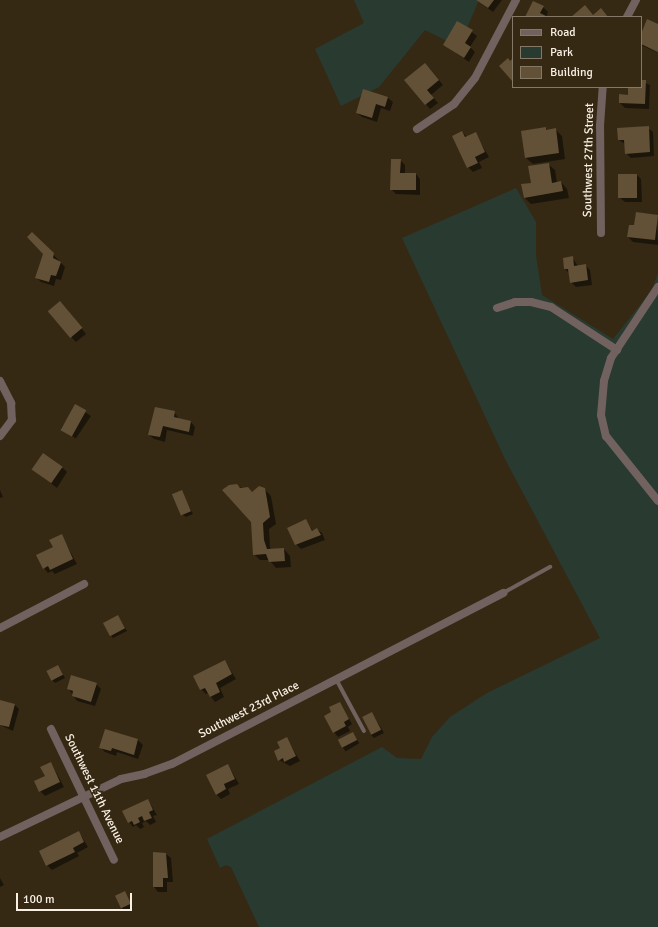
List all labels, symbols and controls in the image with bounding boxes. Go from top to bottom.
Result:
legend [512,16,642,88]
text: Road [550,25,576,40]
text: Park [550,45,573,60]
text: Building [550,65,593,80]
street label: Southwest 27th Street [581,103,597,217]
street label: Southwest 23rd Place [196,678,302,742]
street label: Southwest 11th Avenue [61,732,127,846]
scale bar [18,885,134,911]
text: 100 m [23,892,55,907]

